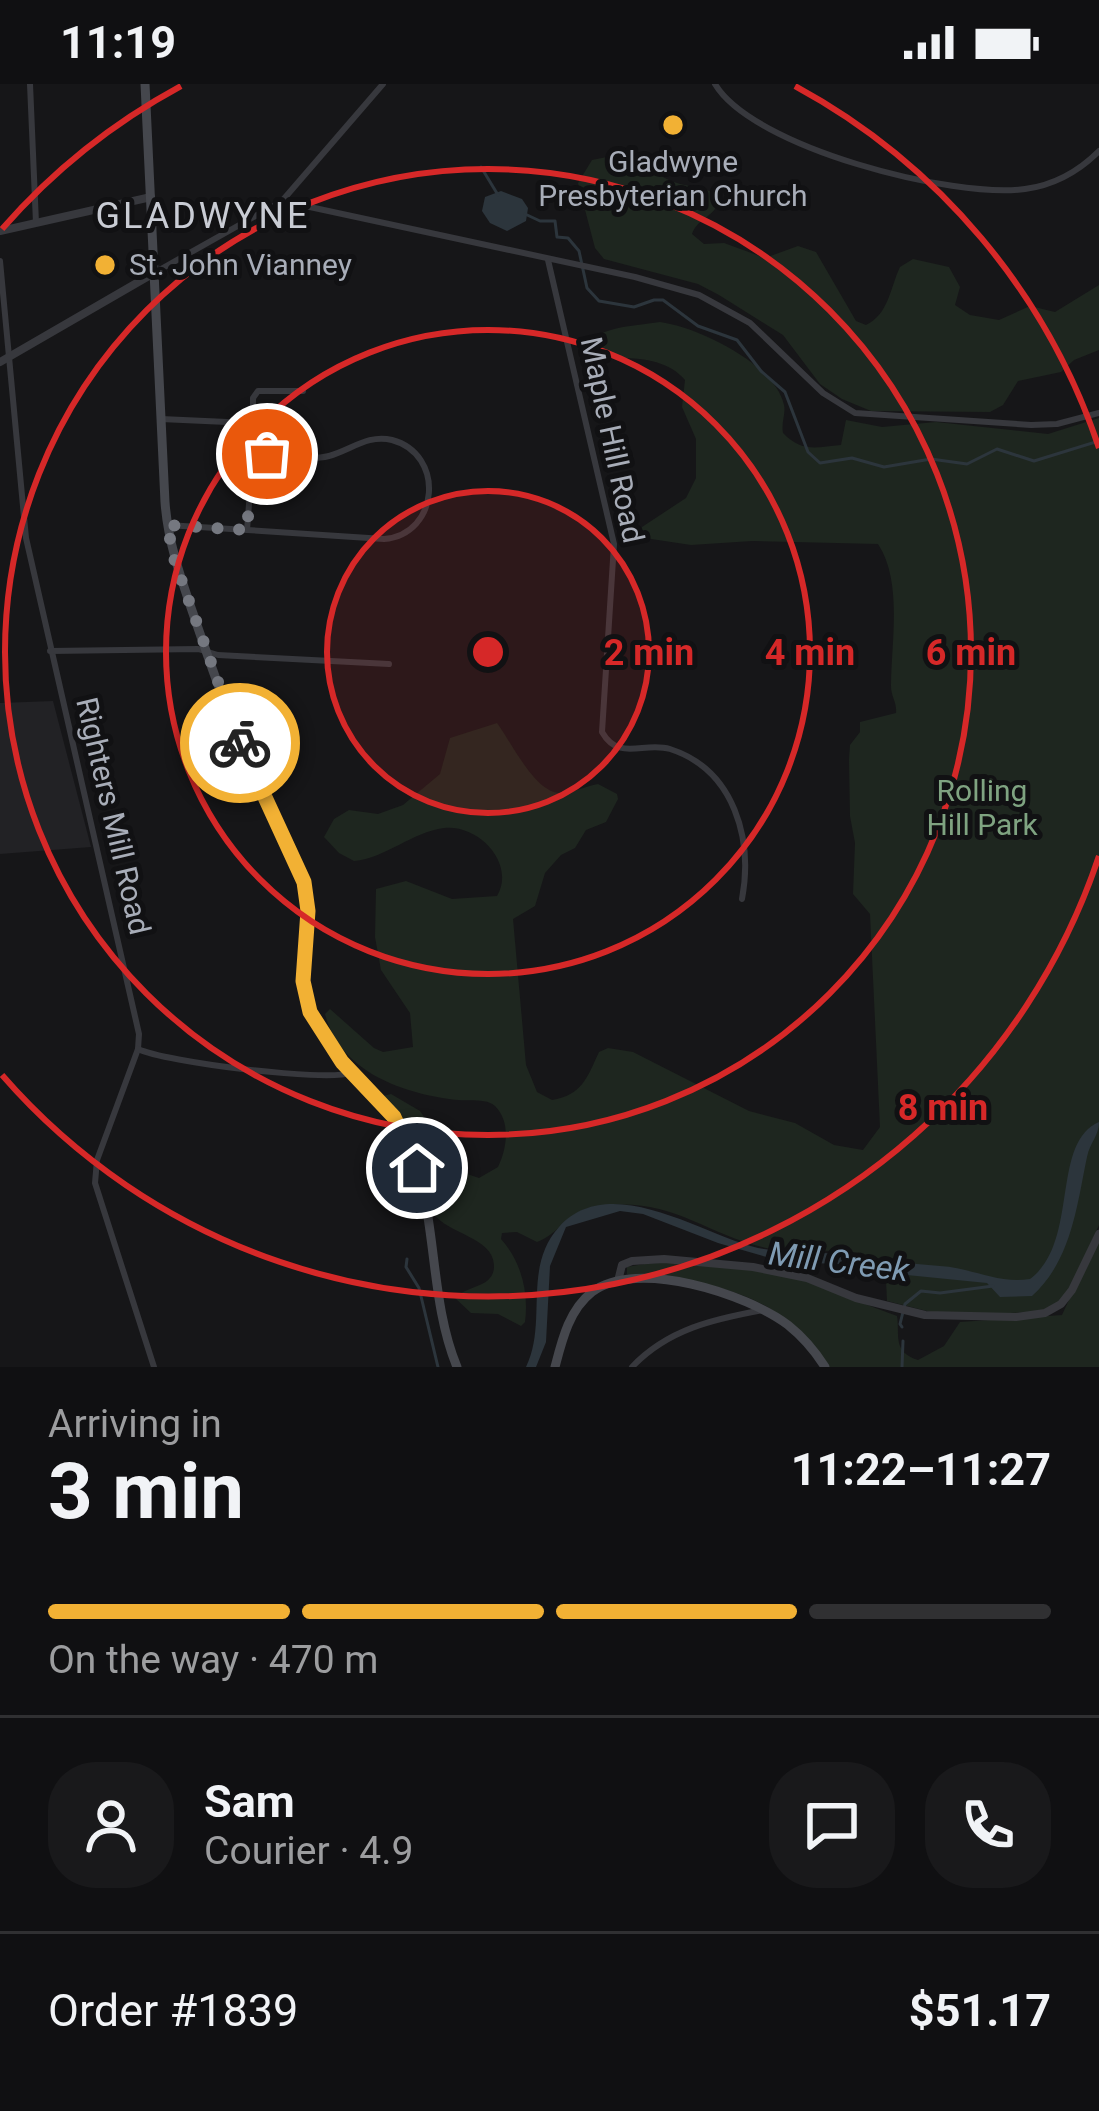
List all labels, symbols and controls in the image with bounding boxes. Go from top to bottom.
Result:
text: 11:19 [60,16,176,69]
marker: Gladwyne Presbyterian Church [660,112,686,138]
place label: Gladwyne Presbyterian Church [538,144,808,213]
district label: GLADWYNE [95,195,311,237]
place label: St. John Vianney [129,247,352,282]
marker: St. John Vianney [92,252,118,278]
street label: Maple Hill Road [574,334,651,546]
pin [216,403,318,505]
icon: bag [234,421,300,487]
centre of rings [467,631,509,673]
text: 2 min [604,632,694,674]
text: 4 min [765,632,855,674]
text: 6 min [926,632,1016,674]
courier [180,683,300,803]
street label: Righters Mill Road [69,694,158,938]
icon: bike [207,710,273,776]
park label: Rolling Hill Park [926,773,1038,842]
text: 8 min [898,1087,988,1129]
pin [366,1117,468,1219]
icon: home [384,1135,450,1201]
water label: Mill Creek [767,1234,912,1290]
text: Arriving in [48,1401,222,1447]
text: 11:22–11:27 [791,1443,1051,1496]
text: 3 min [48,1446,244,1537]
text: On the way · 470 m [48,1637,379,1683]
button: person [48,1762,174,1888]
button: chat [769,1762,895,1888]
button: phone [925,1762,1051,1888]
text: Sam [204,1775,295,1828]
text: Courier · 4.9 [204,1828,413,1874]
text: Order #1839 [48,1984,298,2037]
text: $51.17 [909,1984,1051,2037]

